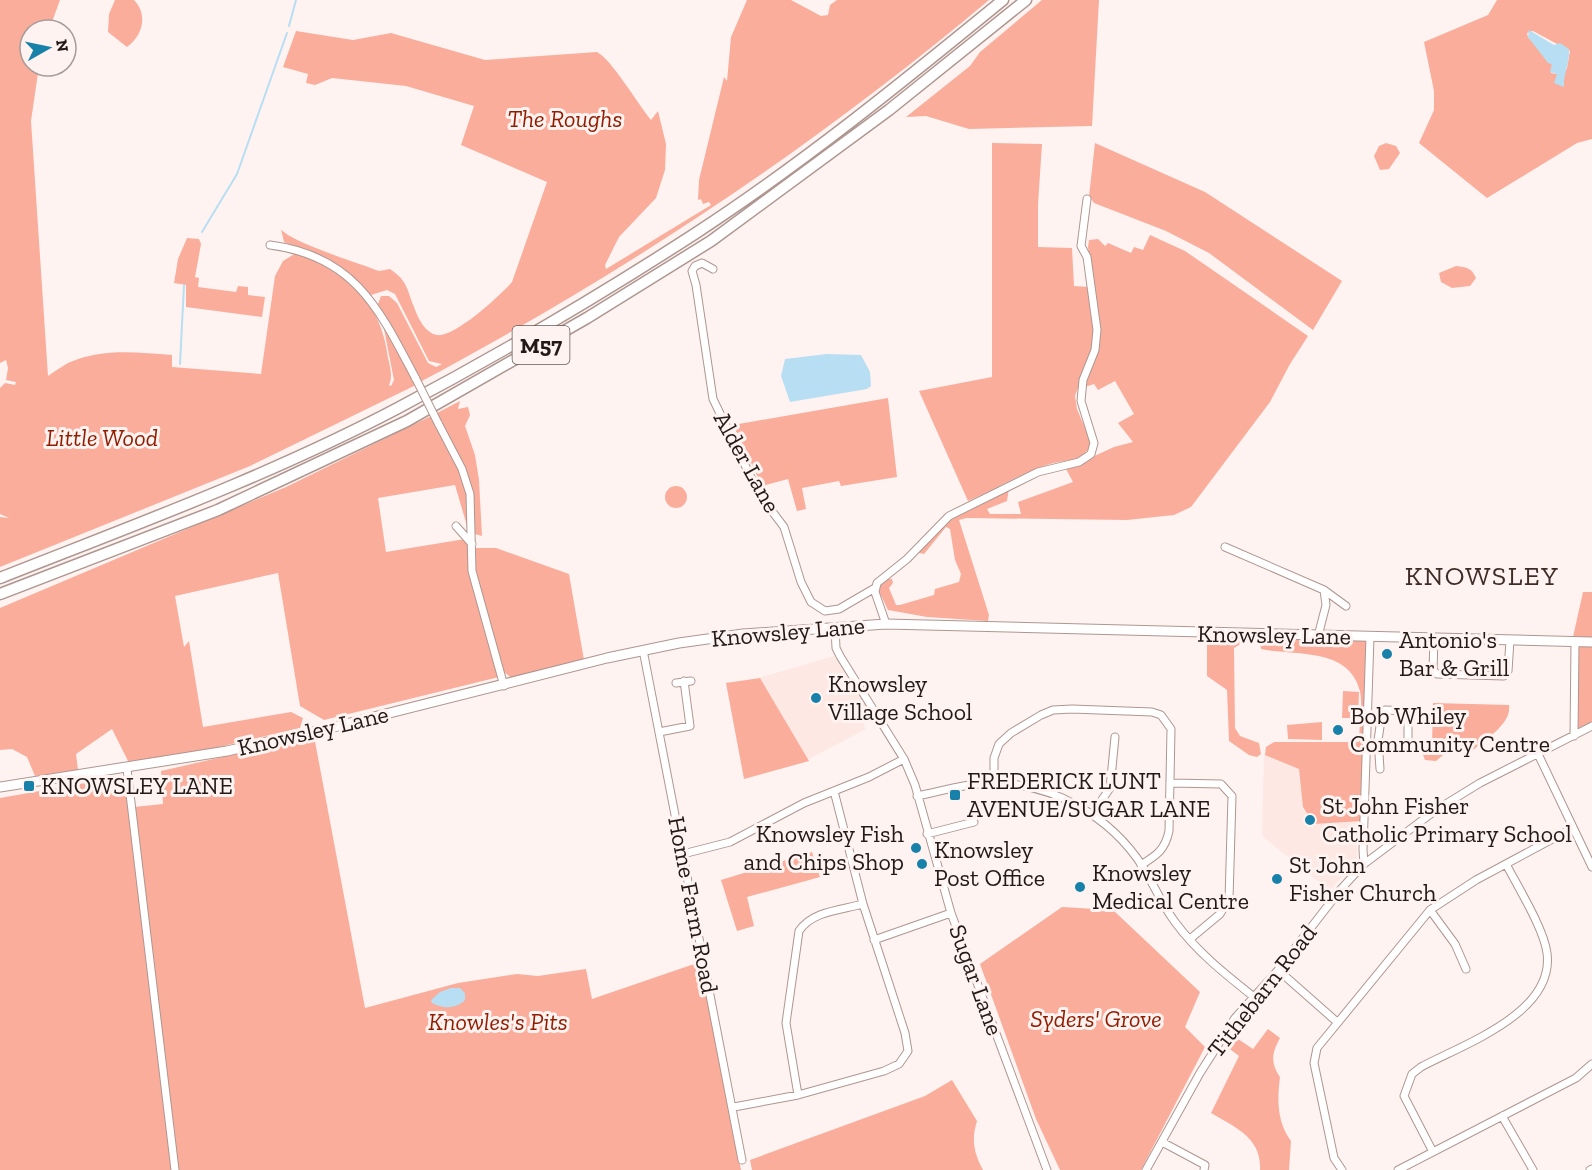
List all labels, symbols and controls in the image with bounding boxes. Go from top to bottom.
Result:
north arrow [18,18,78,78]
text: N [52,38,73,53]
park label: The Roughs [507,104,623,133]
road number: M57 [512,326,570,364]
street label: Alder Lane [708,406,787,517]
park label: Little Wood [46,423,158,452]
district label: KNOWSLEY [1405,560,1559,592]
street label: Knowsley Lane [710,610,866,653]
street label: Knowsley Lane [1197,619,1351,650]
place label: Antonio's Bar & Grill [1399,625,1509,682]
marker: Antonio's Bar & Grill [1380,647,1394,661]
place label: Knowsley Village School [827,669,972,726]
marker: Knowsley Village School [809,691,823,705]
street label: Knowsley Lane [235,699,391,762]
place label: Bob Whiley Community Centre [1350,701,1550,758]
marker: Bob Whiley Community Centre [1331,723,1345,737]
place label: FREDERICK LUNT AVENUE/SUGAR LANE [967,766,1210,823]
place label: KNOWSLEY LANE [41,771,233,800]
marker: KNOWSLEY LANE [22,779,36,793]
marker: FREDERICK LUNT AVENUE/SUGAR LANE [948,788,962,802]
place label: St John Fisher Catholic Primary School [1322,791,1572,848]
marker: St John Fisher Catholic Primary School [1303,813,1317,827]
street label: Home Farm Road [662,814,725,996]
place label: Knowsley Fish and Chips Shop [743,819,905,876]
place label: Knowsley Post Office [934,835,1045,892]
marker: Knowsley Fish and Chips Shop [909,841,923,855]
place label: St John Fisher Church [1289,850,1437,907]
marker: Knowsley Post Office [915,857,929,871]
place label: Knowsley Medical Centre [1092,858,1249,915]
marker: St John Fisher Church [1270,872,1284,886]
marker: Knowsley Medical Centre [1073,880,1087,894]
street label: Tithebarn Road [1201,919,1322,1063]
street label: Sugar Lane [943,920,1010,1039]
park label: Syders' Grove [1030,1004,1162,1033]
park label: Knowles's Pits [428,1007,568,1036]

